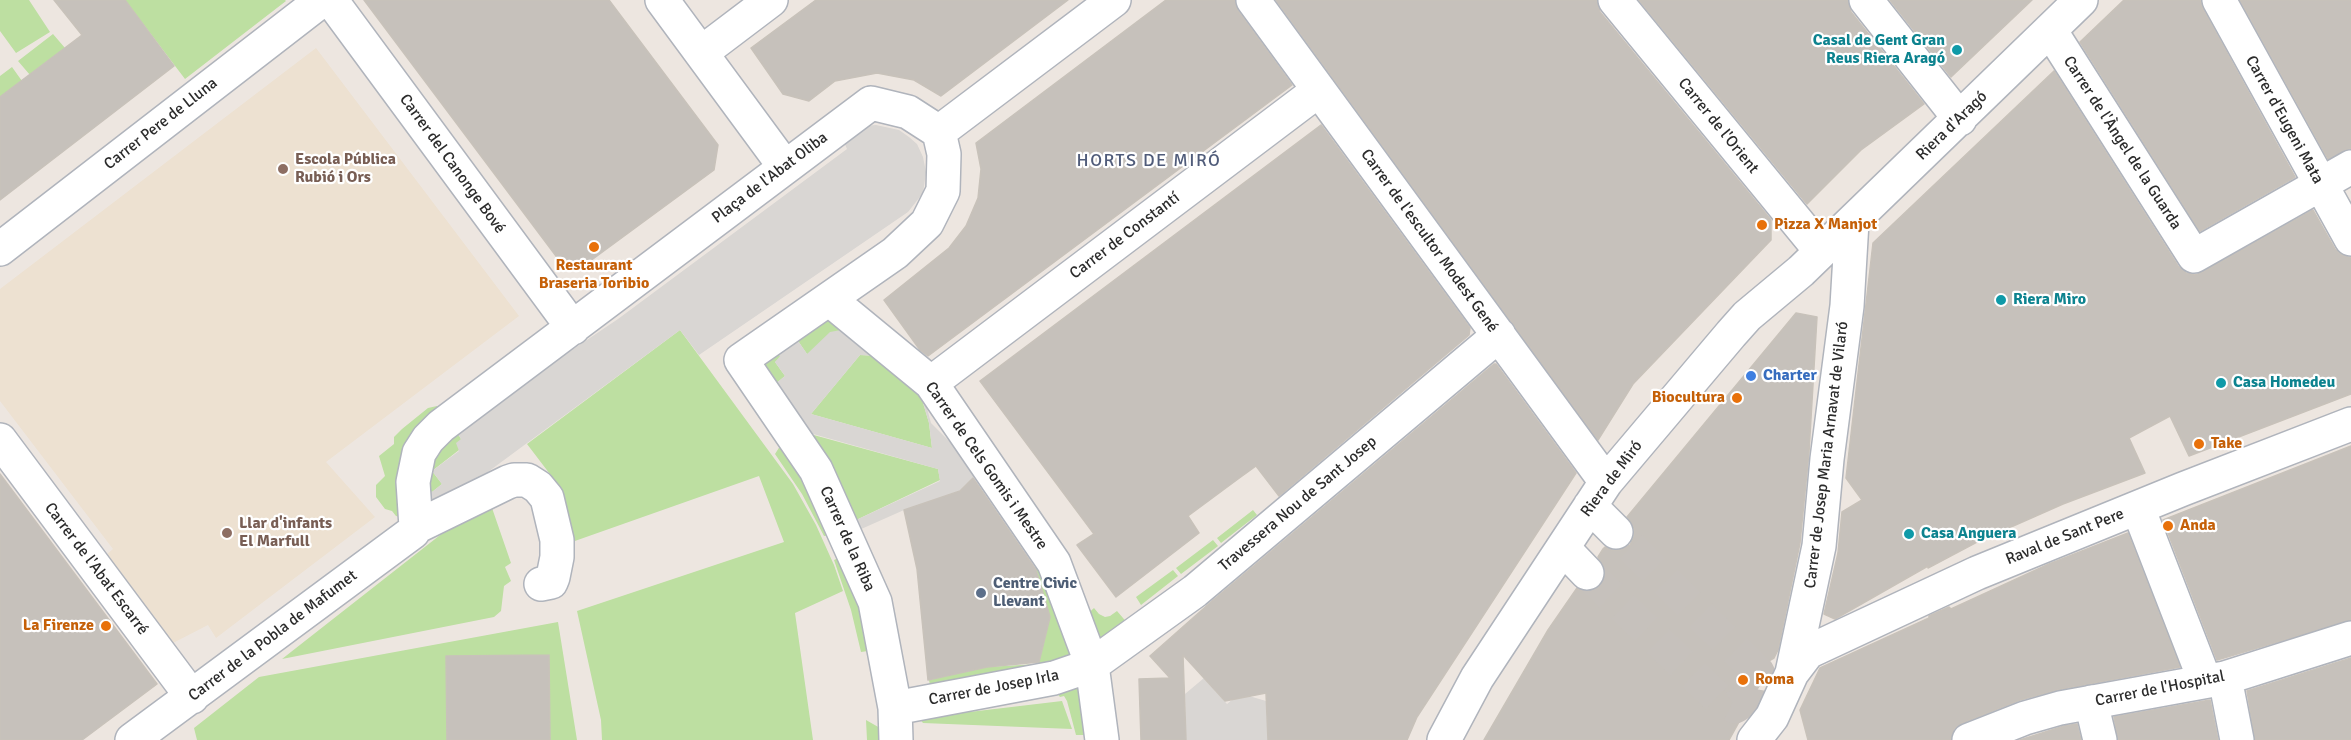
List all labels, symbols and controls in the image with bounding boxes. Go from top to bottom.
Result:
place label: Casal de Gent Gran Reus Riera Aragó [1813,31,1945,69]
marker: Casal de Gent Gran Reus Riera Aragó [1950,43,1964,57]
street label: Carrer de l'Àngel de la Guarda [2059,53,2185,233]
street label: Carrer d'Eugeni Mata [2241,53,2327,187]
street label: Carrer Pere de Lluna [100,74,222,174]
street label: Carrer de l'Orient [1674,74,1762,178]
street label: Riera d'Aragó [1912,87,1992,165]
street label: Carrer del Canonge Bové [395,91,509,237]
street label: Plaça de l'Abat Oliba [708,128,832,228]
street label: Carrer de l'escultor Modest Gené [1356,146,1502,336]
place label: Escola Pública Rubió i Ors [295,150,396,188]
district label: HORTS DE MIRÓ [1077,150,1221,172]
marker: Escola Pública Rubió i Ors [276,162,290,176]
street label: Carrer de Constantí [1066,188,1184,284]
place label: Pizza X Manjot [1774,215,1877,235]
marker: Pizza X Manjot [1755,218,1769,232]
marker: Restaurant Braseria Toribio [587,240,601,254]
place label: Restaurant Braseria Toribio [539,256,649,294]
place label: Riera Miro [2013,290,2086,310]
marker: Riera Miro [1994,293,2008,307]
street label: Carrer de Josep Maria Arnavat de Vilaró [1801,320,1853,590]
place label: Charter [1763,366,1817,386]
marker: Charter [1744,369,1758,383]
place label: Casa Homedeu [2233,373,2335,393]
marker: Casa Homedeu [2214,376,2228,390]
street label: Carrer de Cels Gomis i Mestre [921,378,1051,554]
place label: Biocultura [1652,388,1725,408]
marker: Biocultura [1730,391,1744,405]
street label: Travessera Nou de Sant Josep [1215,432,1381,576]
place label: Take [2211,434,2242,454]
street label: Riera de Miró [1577,437,1647,521]
marker: Take [2192,437,2206,451]
street label: Carrer de la Riba [815,483,879,595]
street label: Carrer de l'Abat Escarré [40,499,152,639]
street label: Raval de Sant Pere [2003,504,2127,570]
place label: Llar d'infants El Marfull [239,514,332,552]
place label: Anda [2180,516,2216,536]
marker: Anda [2161,519,2175,533]
place label: Casa Anguera [1921,524,2016,544]
marker: Llar d'infants El Marfull [220,526,234,540]
marker: Casa Anguera [1902,527,1916,541]
street label: Carrer de la Pobla de Mafumet [185,566,361,706]
place label: Centre Civic Llevant [993,574,1077,612]
marker: Centre Civic Llevant [974,586,988,600]
place label: La Firenze [23,616,94,636]
marker: La Firenze [99,619,113,633]
street label: Carrer de Josep Irla [927,666,1061,710]
street label: Carrer de l'Hospital [2094,667,2226,711]
place label: Roma [1755,670,1794,690]
marker: Roma [1736,673,1750,687]

